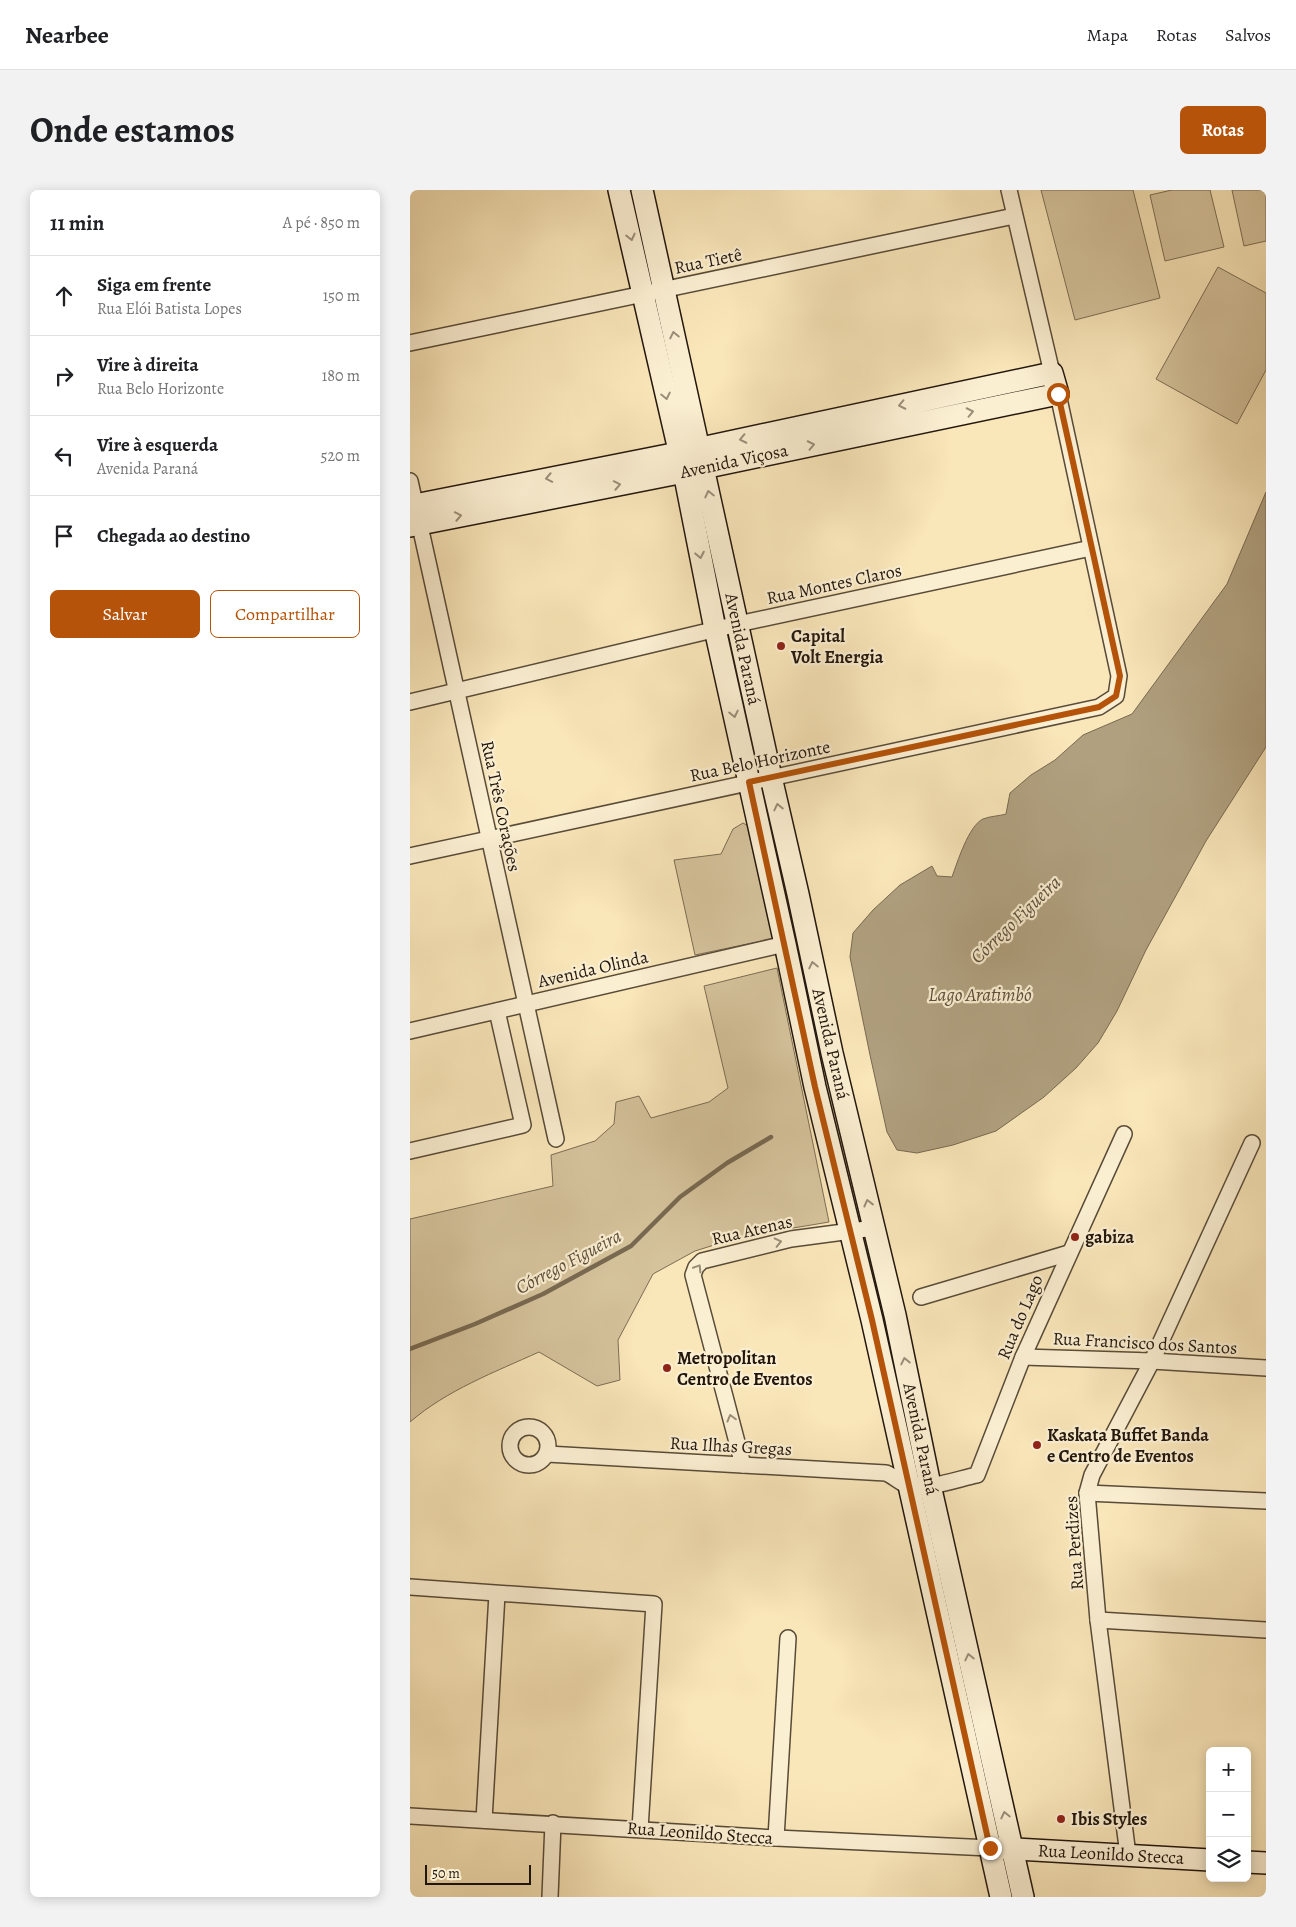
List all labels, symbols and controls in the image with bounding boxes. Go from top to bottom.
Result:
text: Nearbee [25,19,109,51]
text: Mapa [1087,23,1128,47]
text: Rotas [1156,23,1197,47]
text: Salvos [1225,23,1271,47]
text: Onde estamos [30,106,235,154]
button: Rotas [1180,106,1266,154]
text: 11 min [50,209,104,237]
text: A pé · 850 m [283,212,360,234]
one-way arrow [625,233,636,242]
street label: Rua Tietê [672,242,744,280]
text: Siga em frente [97,272,211,298]
icon: ahead [50,282,78,310]
text: 150 m [323,285,360,307]
text: Rua Elói Batista Lopes [97,298,242,320]
one-way arrow [669,331,680,340]
text: Vire à direita [97,352,199,378]
icon: right [50,362,78,390]
text: 180 m [322,365,360,387]
text: Rua Belo Horizonte [97,378,224,400]
route start [1047,383,1070,406]
one-way arrow [660,392,671,400]
one-way arrow [897,399,906,410]
one-way arrow [965,408,974,418]
text: Vire à esquerda [97,432,218,458]
one-way arrow [738,433,747,444]
street label: Avenida Viçosa [677,438,791,484]
one-way arrow [806,441,815,451]
icon: left [50,442,78,470]
text: 520 m [321,445,360,467]
text: Avenida Paraná [97,458,198,480]
one-way arrow [545,473,554,483]
one-way arrow [613,480,622,491]
one-way arrow [704,490,715,499]
one-way arrow [453,511,462,522]
icon: arrive [50,522,78,550]
text: Chegada ao destino [97,523,250,549]
one-way arrow [695,550,705,559]
street label: Rua Montes Claros [764,558,904,610]
button: Salvar [50,590,200,638]
button: Compartilhar [210,590,360,638]
street label: Avenida Paraná [719,590,767,708]
place label: Capital Volt Energia [790,624,884,669]
marker: Capital Volt Energia [775,640,787,652]
one-way arrow [728,709,739,718]
street label: Rua Belo Horizonte [688,734,832,788]
street label: Rua Três Corações [475,738,527,874]
one-way arrow [773,802,784,811]
water label: Córrego Figueira [965,870,1067,969]
street label: Avenida Olinda [535,945,651,994]
one-way arrow [809,961,819,970]
water label: Lago Aratimbó [928,982,1032,1008]
street label: Avenida Paraná [806,985,856,1103]
one-way arrow [863,1199,874,1208]
street label: Rua Atenas [709,1209,795,1251]
water label: Córrego Figueira [511,1223,626,1301]
place label: gabiza [1085,1225,1134,1249]
marker: gabiza [1069,1231,1081,1243]
one-way arrow [773,1237,782,1248]
one-way arrow [691,1265,701,1274]
street label: Rua do Lago [991,1271,1049,1363]
street label: Rua Francisco dos Santos [1052,1326,1238,1360]
place label: Metropolitan Centro de Eventos [677,1346,813,1391]
one-way arrow [900,1357,911,1366]
marker: Metropolitan Centro de Eventos [661,1362,673,1374]
street label: Avenida Paraná [897,1380,945,1498]
one-way arrow [726,1414,737,1423]
place label: Kaskata Buffet Banda e Centro de Eventos [1047,1423,1209,1468]
street label: Rua Ilhas Gregas [669,1431,793,1461]
marker: Kaskata Buffet Banda e Centro de Eventos [1031,1439,1043,1451]
street label: Rua Perdizes [1059,1495,1089,1591]
one-way arrow [964,1652,975,1661]
map controls [1206,1747,1251,1882]
button: + [1206,1747,1251,1792]
button: − [1206,1792,1251,1837]
place label: Ibis Styles [1071,1807,1147,1831]
one-way arrow [1000,1811,1011,1820]
marker: Ibis Styles [1055,1813,1067,1825]
street label: Rua Leonildo Stecca [626,1816,775,1850]
route end [979,1837,1002,1860]
button: layers [1206,1837,1251,1882]
street label: Rua Leonildo Stecca [1037,1838,1185,1870]
scale bar [425,1862,531,1885]
text: 50 m [432,1864,460,1883]

